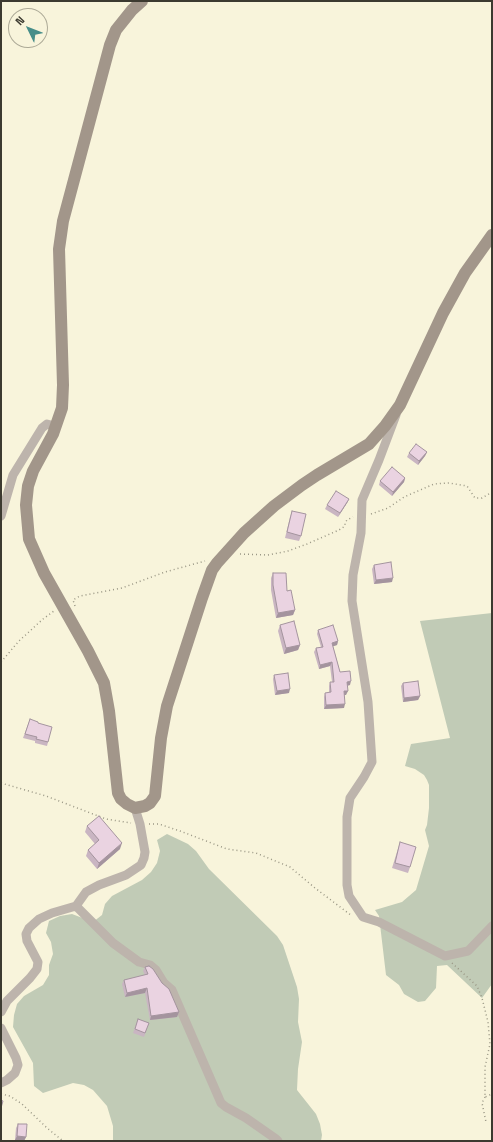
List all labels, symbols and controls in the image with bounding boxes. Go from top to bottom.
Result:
north arrow [8,8,48,48]
text: N [12,13,28,28]

